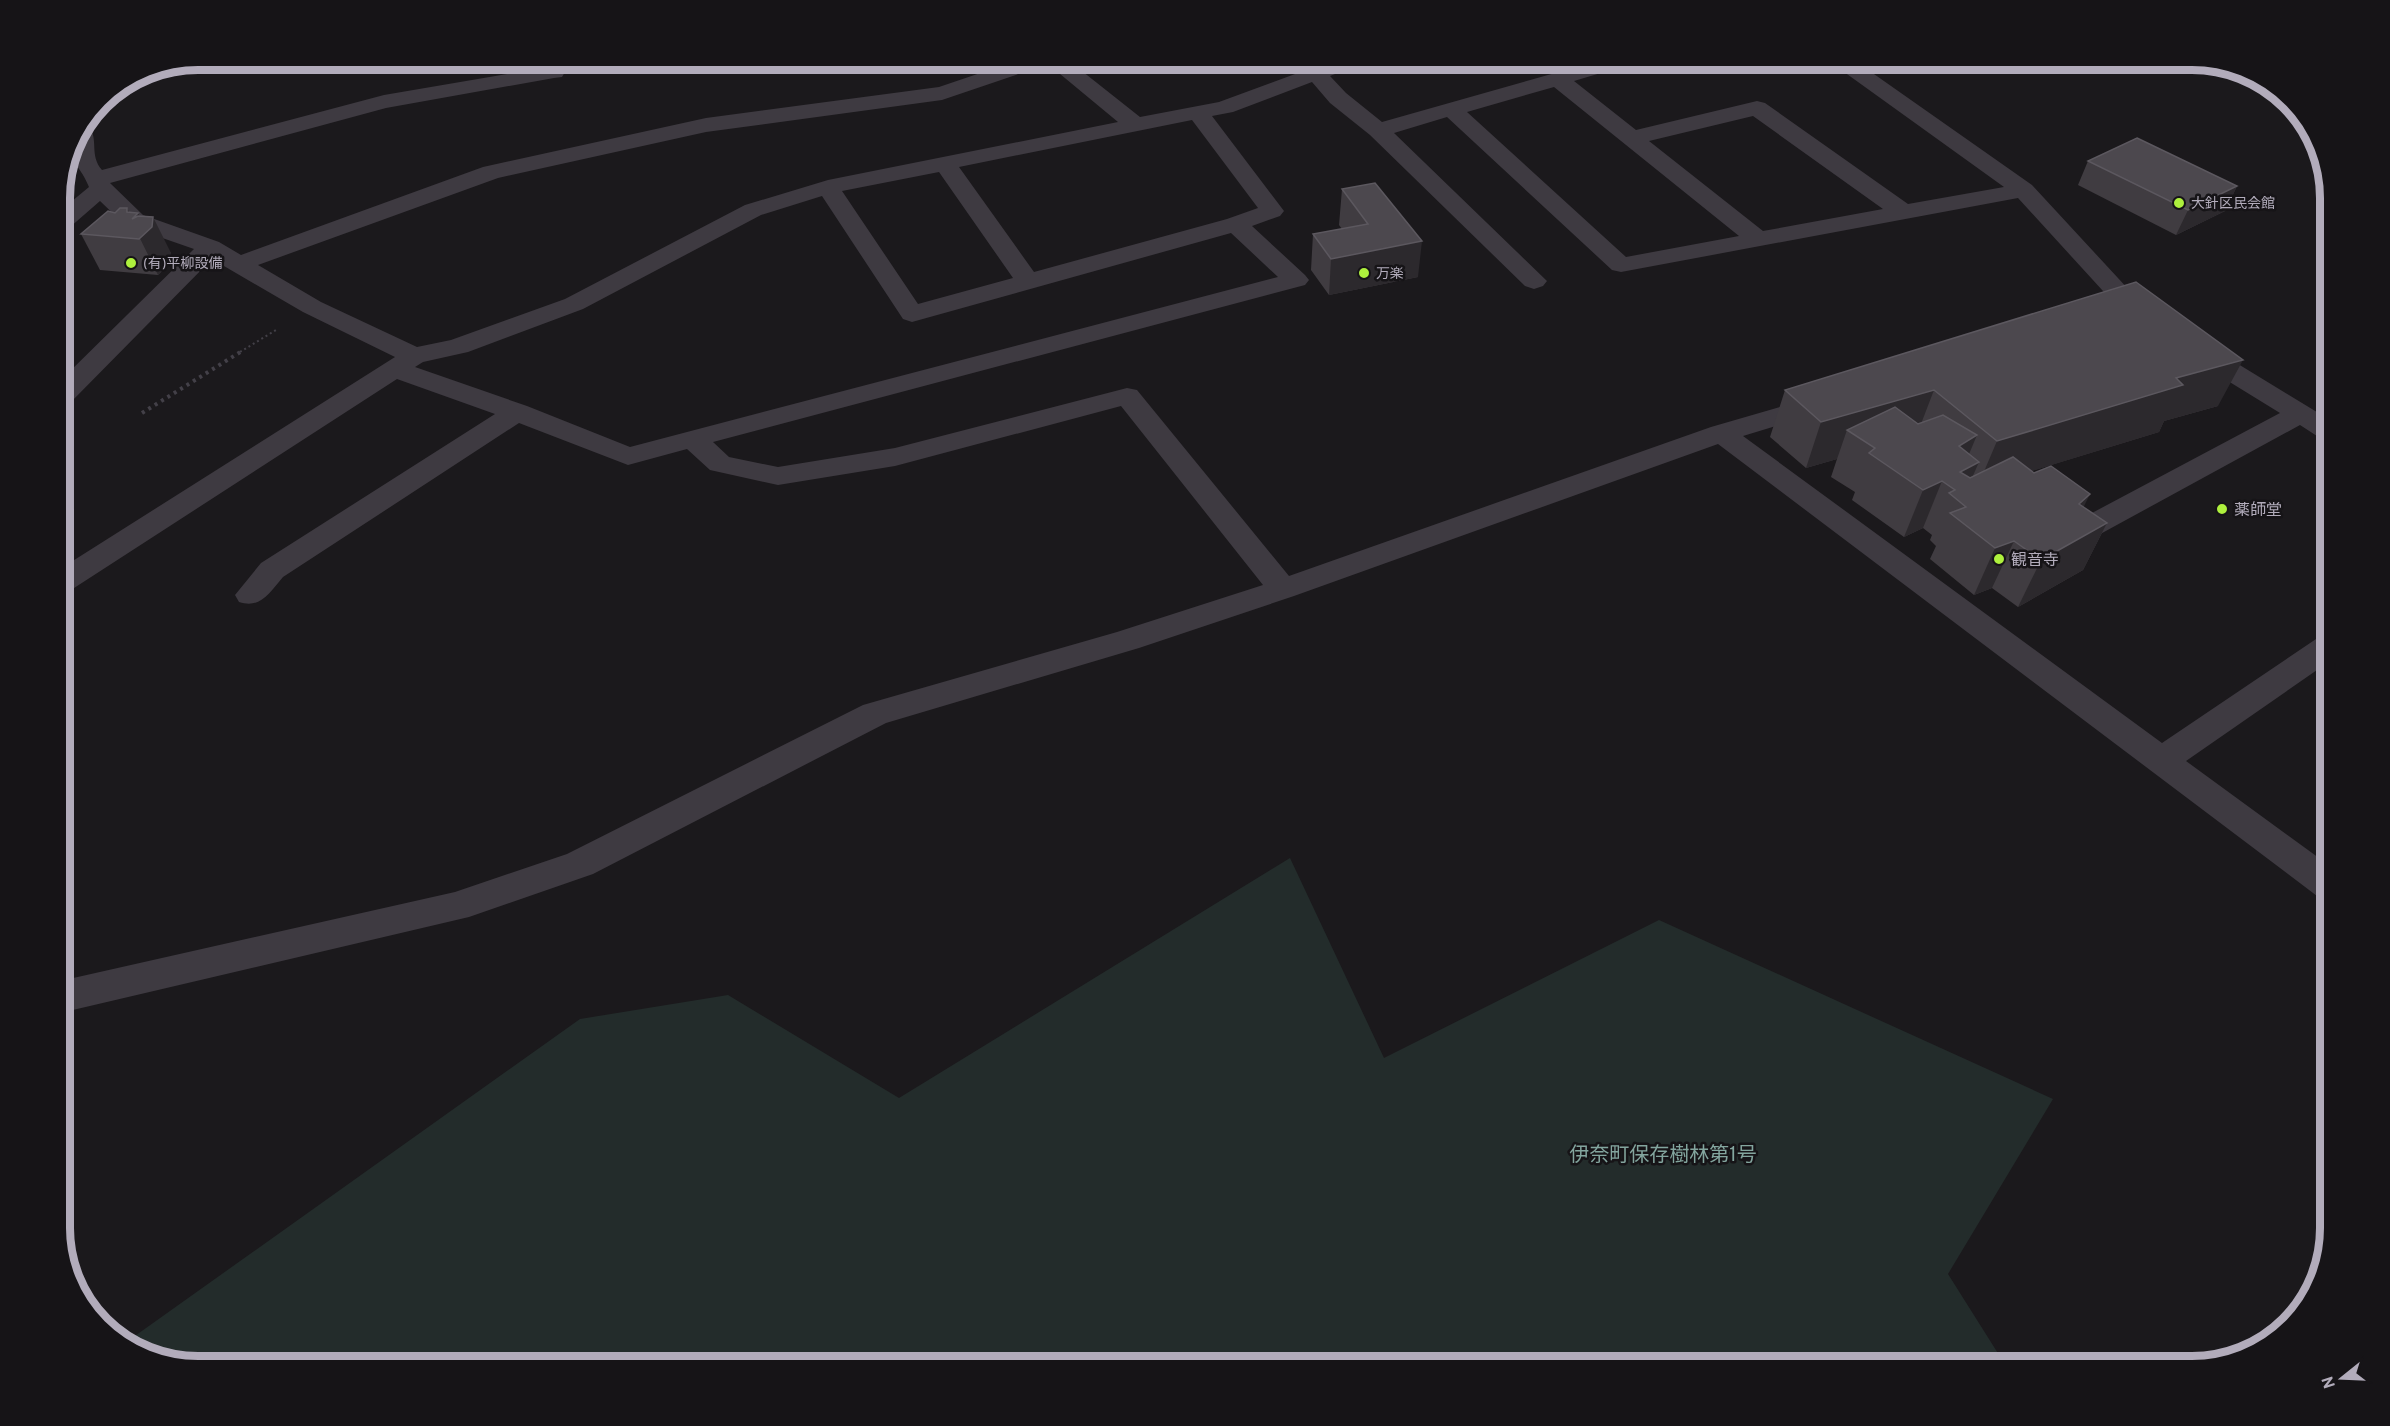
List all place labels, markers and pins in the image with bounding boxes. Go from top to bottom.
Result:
marker: 大針区民会館 [2172,196,2186,210]
place label: 大針区民会館 [2191,196,2275,213]
place label: (有)平柳設備 [143,255,223,273]
marker: (有)平柳設備 [124,256,138,270]
marker: 万楽 [1357,266,1371,280]
place label: 万楽 [1376,266,1404,283]
place label: 薬師堂 [2234,501,2282,521]
marker: 薬師堂 [2215,502,2229,516]
place label: 観音寺 [2011,551,2059,571]
marker: 観音寺 [1992,552,2006,566]

